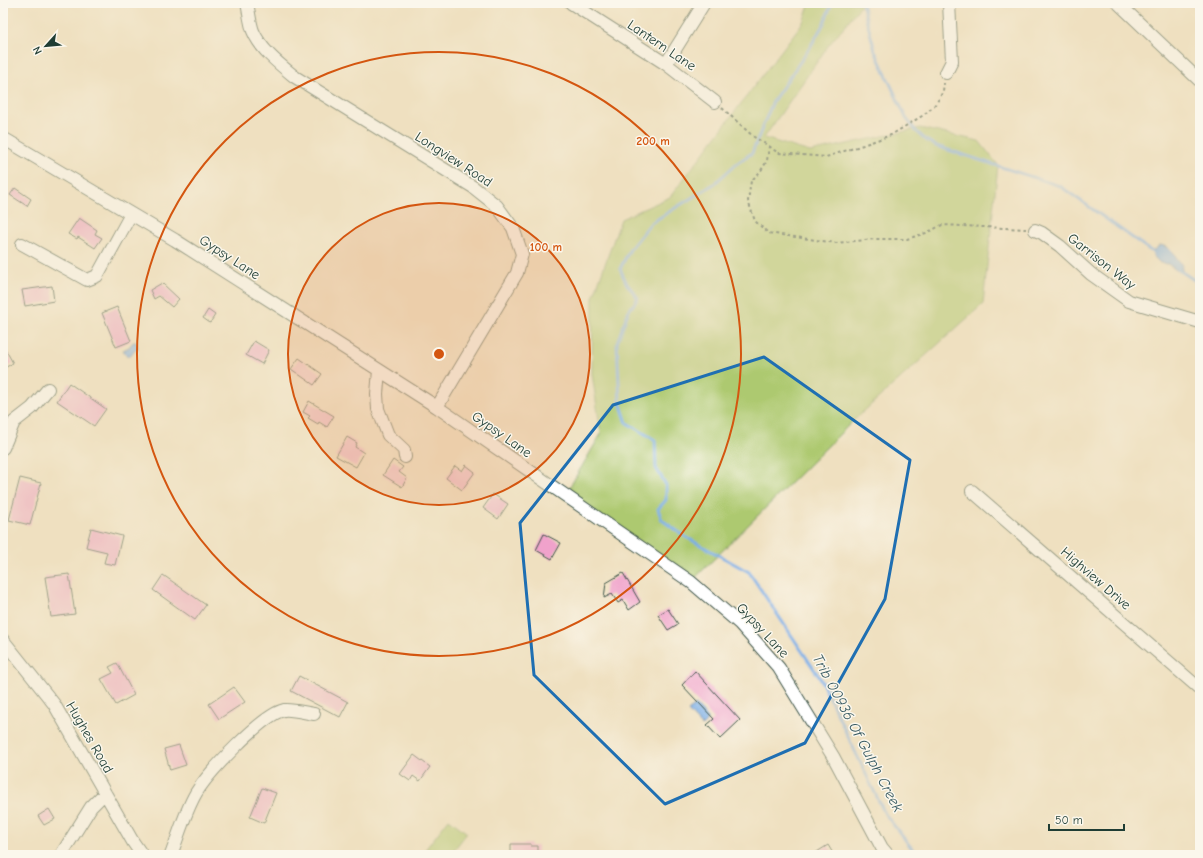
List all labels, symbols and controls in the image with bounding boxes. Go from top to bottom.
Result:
street label: Lantern Lane [624,16,699,75]
north arrow [26,26,66,66]
text: N [30,44,45,56]
street label: Longview Road [412,128,496,191]
text: 200 m [636,134,670,148]
street label: Garrison Way [1064,230,1140,294]
street label: Gypsy Lane [196,231,263,283]
text: 100 m [530,240,562,254]
centre of rings [432,347,446,361]
street label: Gypsy Lane [469,408,535,461]
street label: Highview Drive [1057,543,1134,613]
street label: Gypsy Lane [733,599,792,661]
water label: Trib 00936 Of Gulph Creek [809,651,908,816]
street label: Hughes Road [62,698,117,776]
scale bar [1049,806,1124,832]
text: 50 m [1055,813,1083,827]

